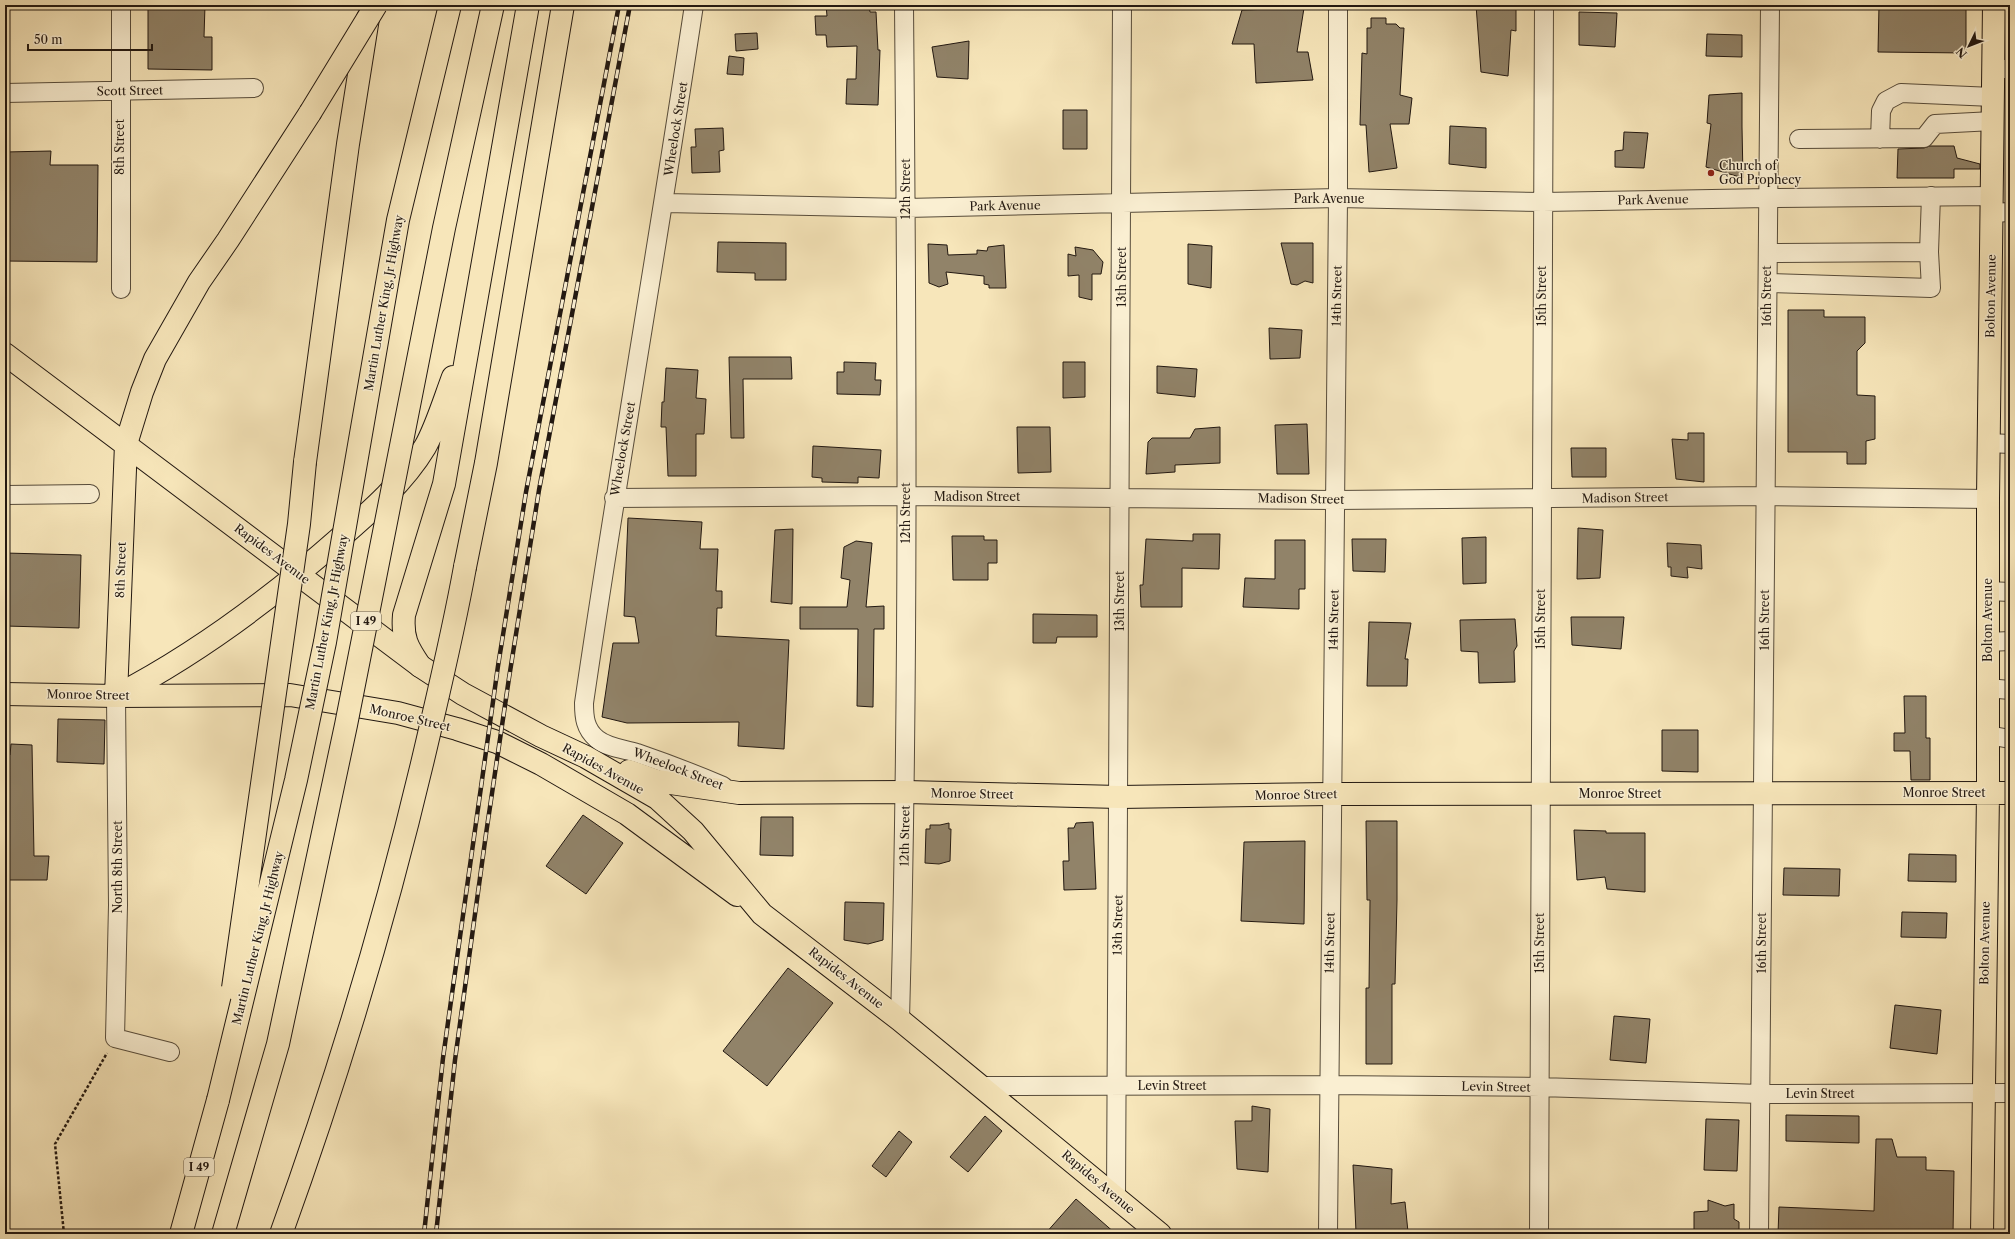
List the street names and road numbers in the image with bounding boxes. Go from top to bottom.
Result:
street label: Wheelock Street [660,80,691,178]
street label: Scott Street [97,82,164,99]
street label: 8th Street [112,118,127,175]
street label: 12th Street [898,158,913,219]
street label: Park Avenue [1293,191,1365,206]
street label: Park Avenue [1617,191,1689,208]
street label: Park Avenue [969,197,1041,214]
street label: Martin Luther King, Jr Highway [361,213,406,392]
street label: 13th Street [1114,246,1129,307]
street label: Bolton Avenue [1982,254,1999,338]
street label: 14th Street [1328,265,1345,327]
street label: 15th Street [1534,265,1549,326]
street label: 16th Street [1759,265,1774,327]
street label: Wheelock Street [607,400,638,498]
street label: 12th Street [898,482,913,543]
street label: Madison Street [934,489,1021,504]
street label: Madison Street [1582,489,1669,506]
street label: Madison Street [1258,490,1345,507]
street label: Rapides Avenue [232,520,313,587]
street label: Martin Luther King, Jr Highway [302,532,351,711]
street label: 8th Street [112,541,129,598]
street label: 13th Street [1112,570,1127,631]
street label: Bolton Avenue [1980,578,1995,662]
street label: 15th Street [1533,588,1548,649]
street label: 14th Street [1325,589,1342,651]
street label: 16th Street [1757,589,1772,651]
road number: I 49 [351,612,381,630]
street label: Monroe Street [46,686,130,703]
street label: Monroe Street [368,701,453,734]
street label: Rapides Avenue [560,740,647,797]
street label: Wheelock Street [630,744,726,793]
street label: Monroe Street [930,785,1014,802]
street label: Monroe Street [1903,785,1986,800]
street label: Monroe Street [1254,786,1338,803]
street label: Monroe Street [1579,786,1662,801]
street label: 12th Street [896,805,913,867]
street label: North 8th Street [110,820,125,914]
street label: Martin Luther King, Jr Highway [229,849,287,1026]
street label: 13th Street [1109,894,1126,955]
street label: Bolton Avenue [1976,901,1993,985]
street label: 14th Street [1321,912,1338,974]
street label: 15th Street [1532,912,1547,973]
street label: 16th Street [1754,912,1769,974]
street label: Rapides Avenue [806,944,887,1012]
street label: Levin Street [1137,1078,1207,1093]
street label: Levin Street [1461,1078,1531,1095]
street label: Levin Street [1785,1086,1855,1101]
street label: Rapides Avenue [1059,1147,1138,1217]
road number: I 49 [184,1158,214,1176]

